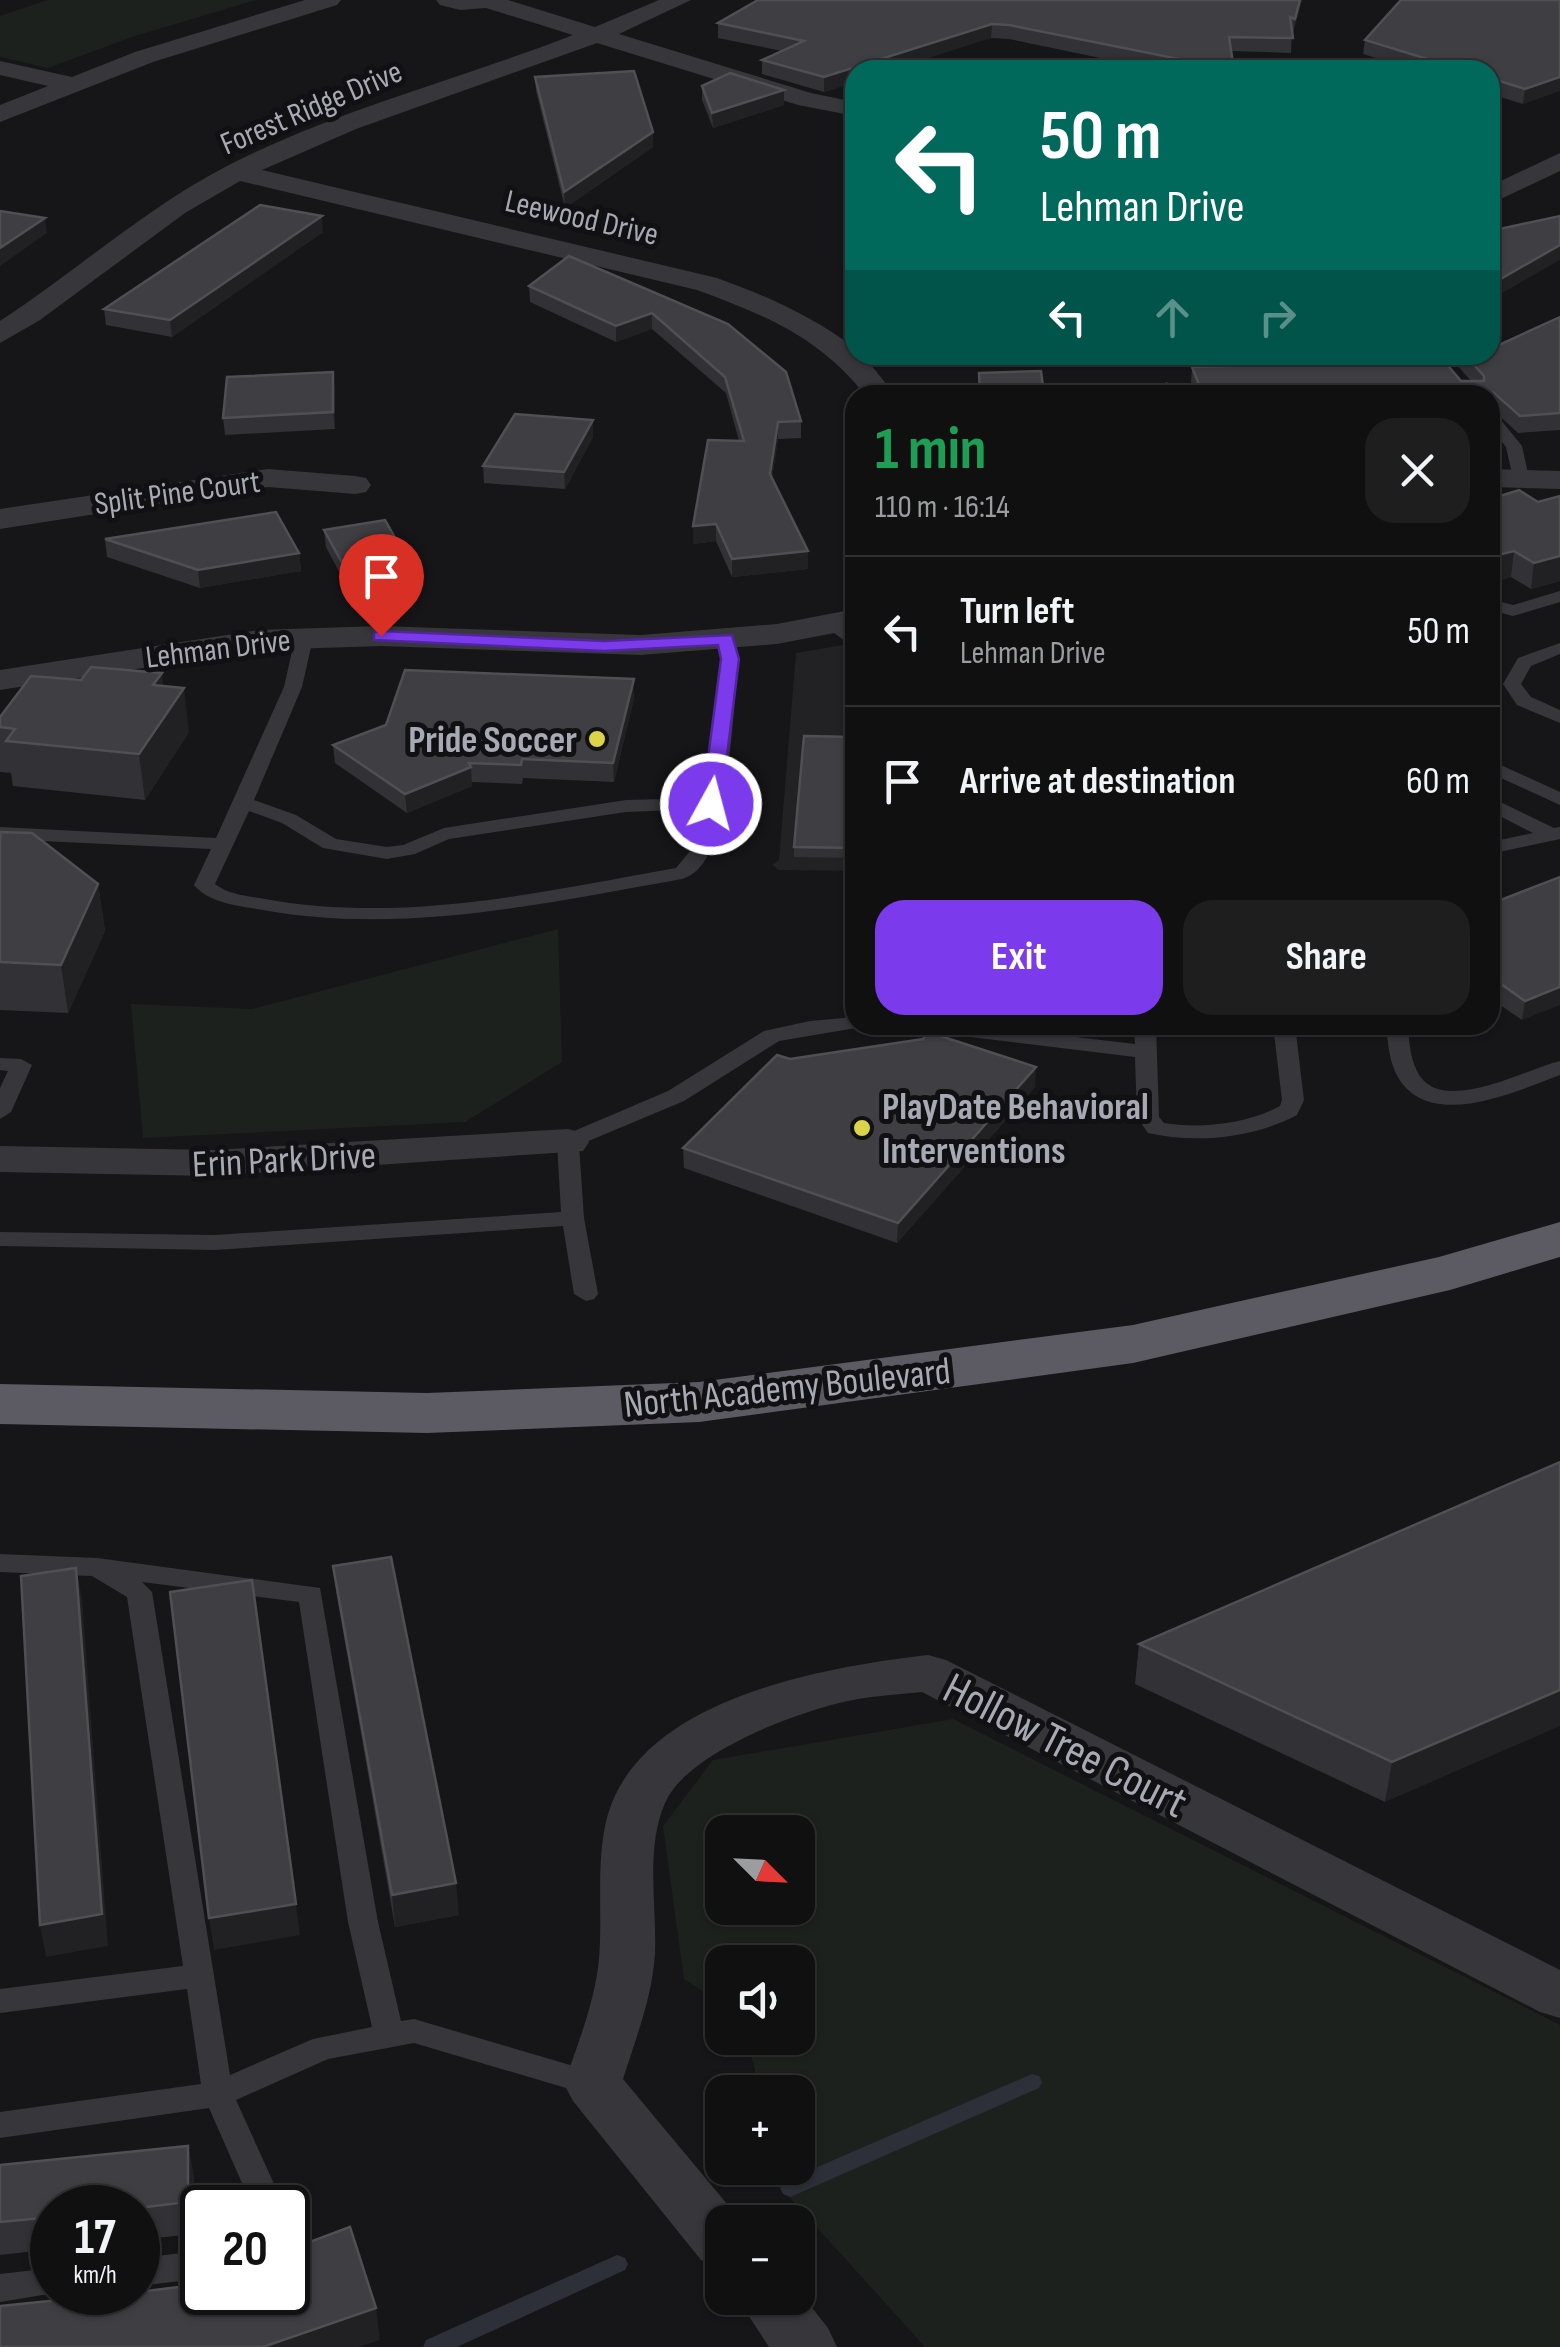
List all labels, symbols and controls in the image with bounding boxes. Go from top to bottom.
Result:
street label: Forest Ridge Drive [215,53,408,164]
text: 50 m [1040,95,1161,179]
icon: left [875,100,1005,230]
text: Lehman Drive [1040,180,1245,235]
street label: Leewood Drive [501,182,662,255]
icon: left [1040,290,1095,345]
icon: ahead [1145,290,1200,345]
icon: right [1250,290,1305,345]
text: 1 min [875,414,987,486]
button: close [1365,418,1470,523]
street label: Split Pine Court [92,463,262,524]
text: 110 m · 16:14 [875,488,1010,527]
pin [339,534,424,637]
icon: arrive [354,549,409,604]
text: Turn left [960,589,1074,634]
icon: left [875,604,930,659]
text: 50 m [1407,609,1470,654]
street label: Lehman Drive [144,621,293,678]
text: Lehman Drive [960,634,1106,673]
place label: Pride Soccer [408,718,577,763]
marker: Pride Soccer [586,728,608,750]
position arrow [659,752,763,856]
icon: arrive [875,754,930,809]
text: Arrive at destination [960,759,1235,804]
text: 60 m [1406,759,1470,804]
button: Exit [875,900,1163,1015]
button: Share [1183,900,1470,1015]
place label: PlayDate Behavioral Interventions [882,1085,1149,1174]
marker: PlayDate Behavioral Interventions [851,1117,873,1139]
street label: Erin Park Drive [191,1133,377,1188]
street label: North Academy Boulevard [622,1349,953,1428]
street label: Hollow Tree Court [934,1661,1196,1831]
north arrow [705,1815,815,1925]
map controls [705,1815,815,2315]
button: sound [705,1945,815,2055]
button: + [705,2075,815,2185]
speed limit sign: 20 [180,2185,310,2315]
button: − [705,2205,815,2315]
text: 17 [74,2208,116,2268]
text: km/h [73,2260,117,2291]

